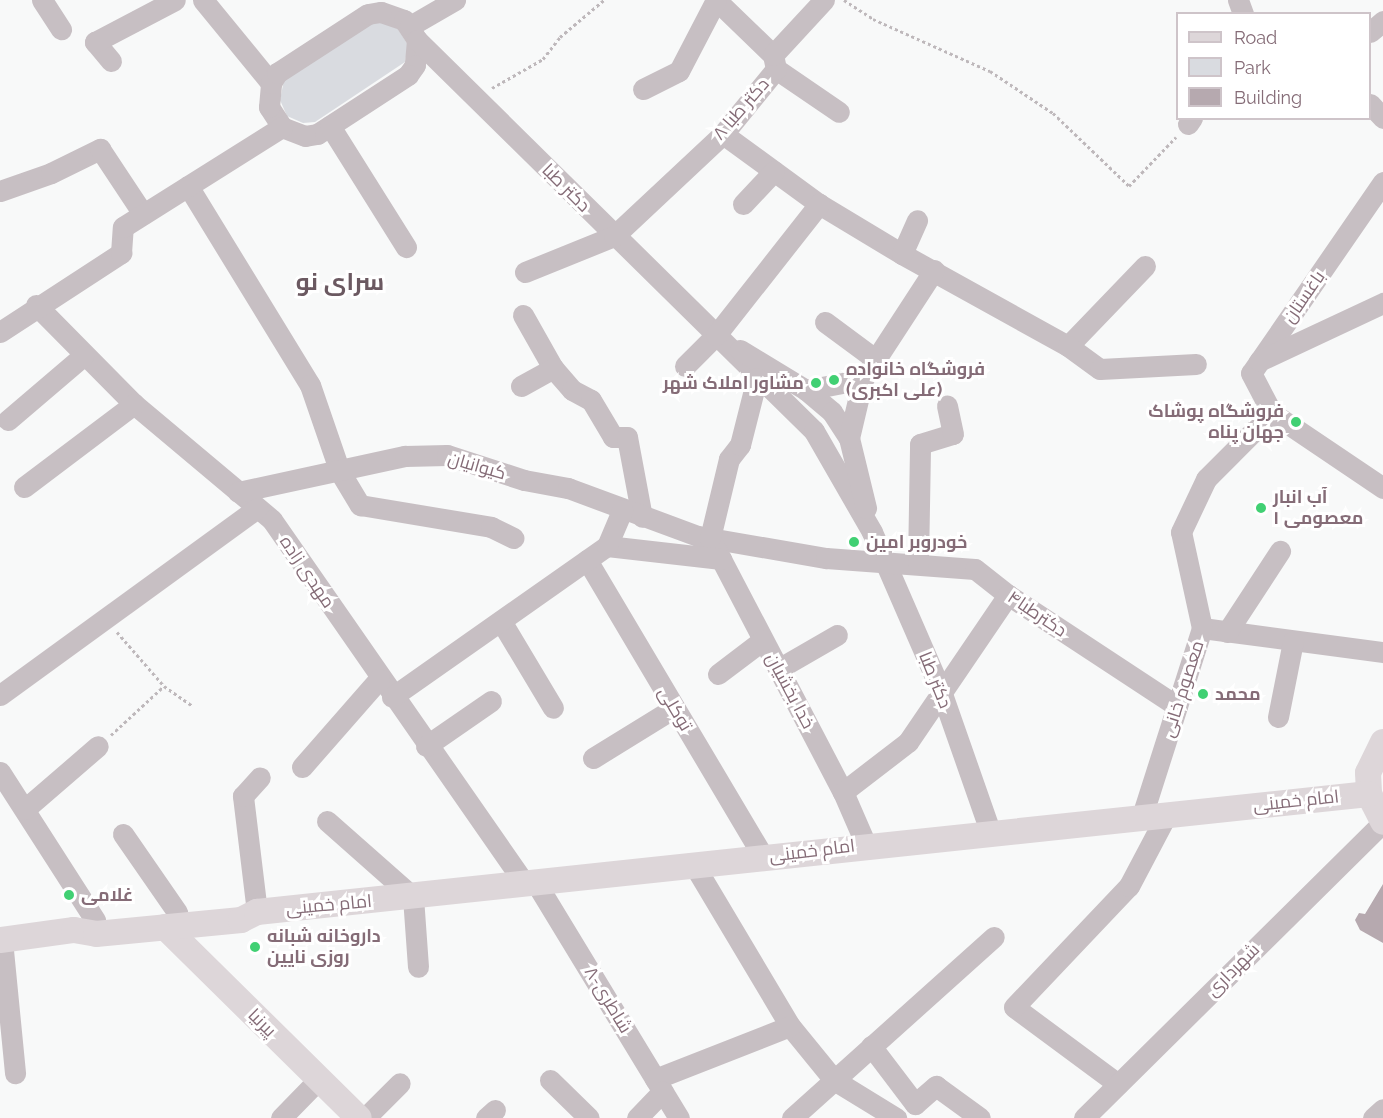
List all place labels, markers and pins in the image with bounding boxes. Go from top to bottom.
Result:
place label: فروشگاه خانواده (علی اکبری) [846,359,985,401]
place label: مشاور املاک شهر [663,372,804,394]
marker: فروشگاه خانواده (علی اکبری) [827,373,841,387]
marker: مشاور املاک شهر [809,376,823,390]
place label: فروشگاه پوشاک جهان پناه [1148,401,1284,444]
marker: فروشگاه پوشاک جهان پناه [1289,415,1303,429]
place label: آب انبار معصومی ۱ [1273,487,1363,530]
marker: آب انبار معصومی ۱ [1254,501,1268,515]
place label: خودروبر امین [866,531,967,553]
marker: خودروبر امین [847,535,861,549]
place label: محمد [1215,683,1261,705]
marker: محمد [1196,687,1210,701]
place label: غلامی [81,884,133,906]
marker: غلامی [62,888,76,902]
place label: داروخانه شبانه روزی نایین [267,926,381,968]
marker: داروخانه شبانه روزی نایین [248,940,262,954]

